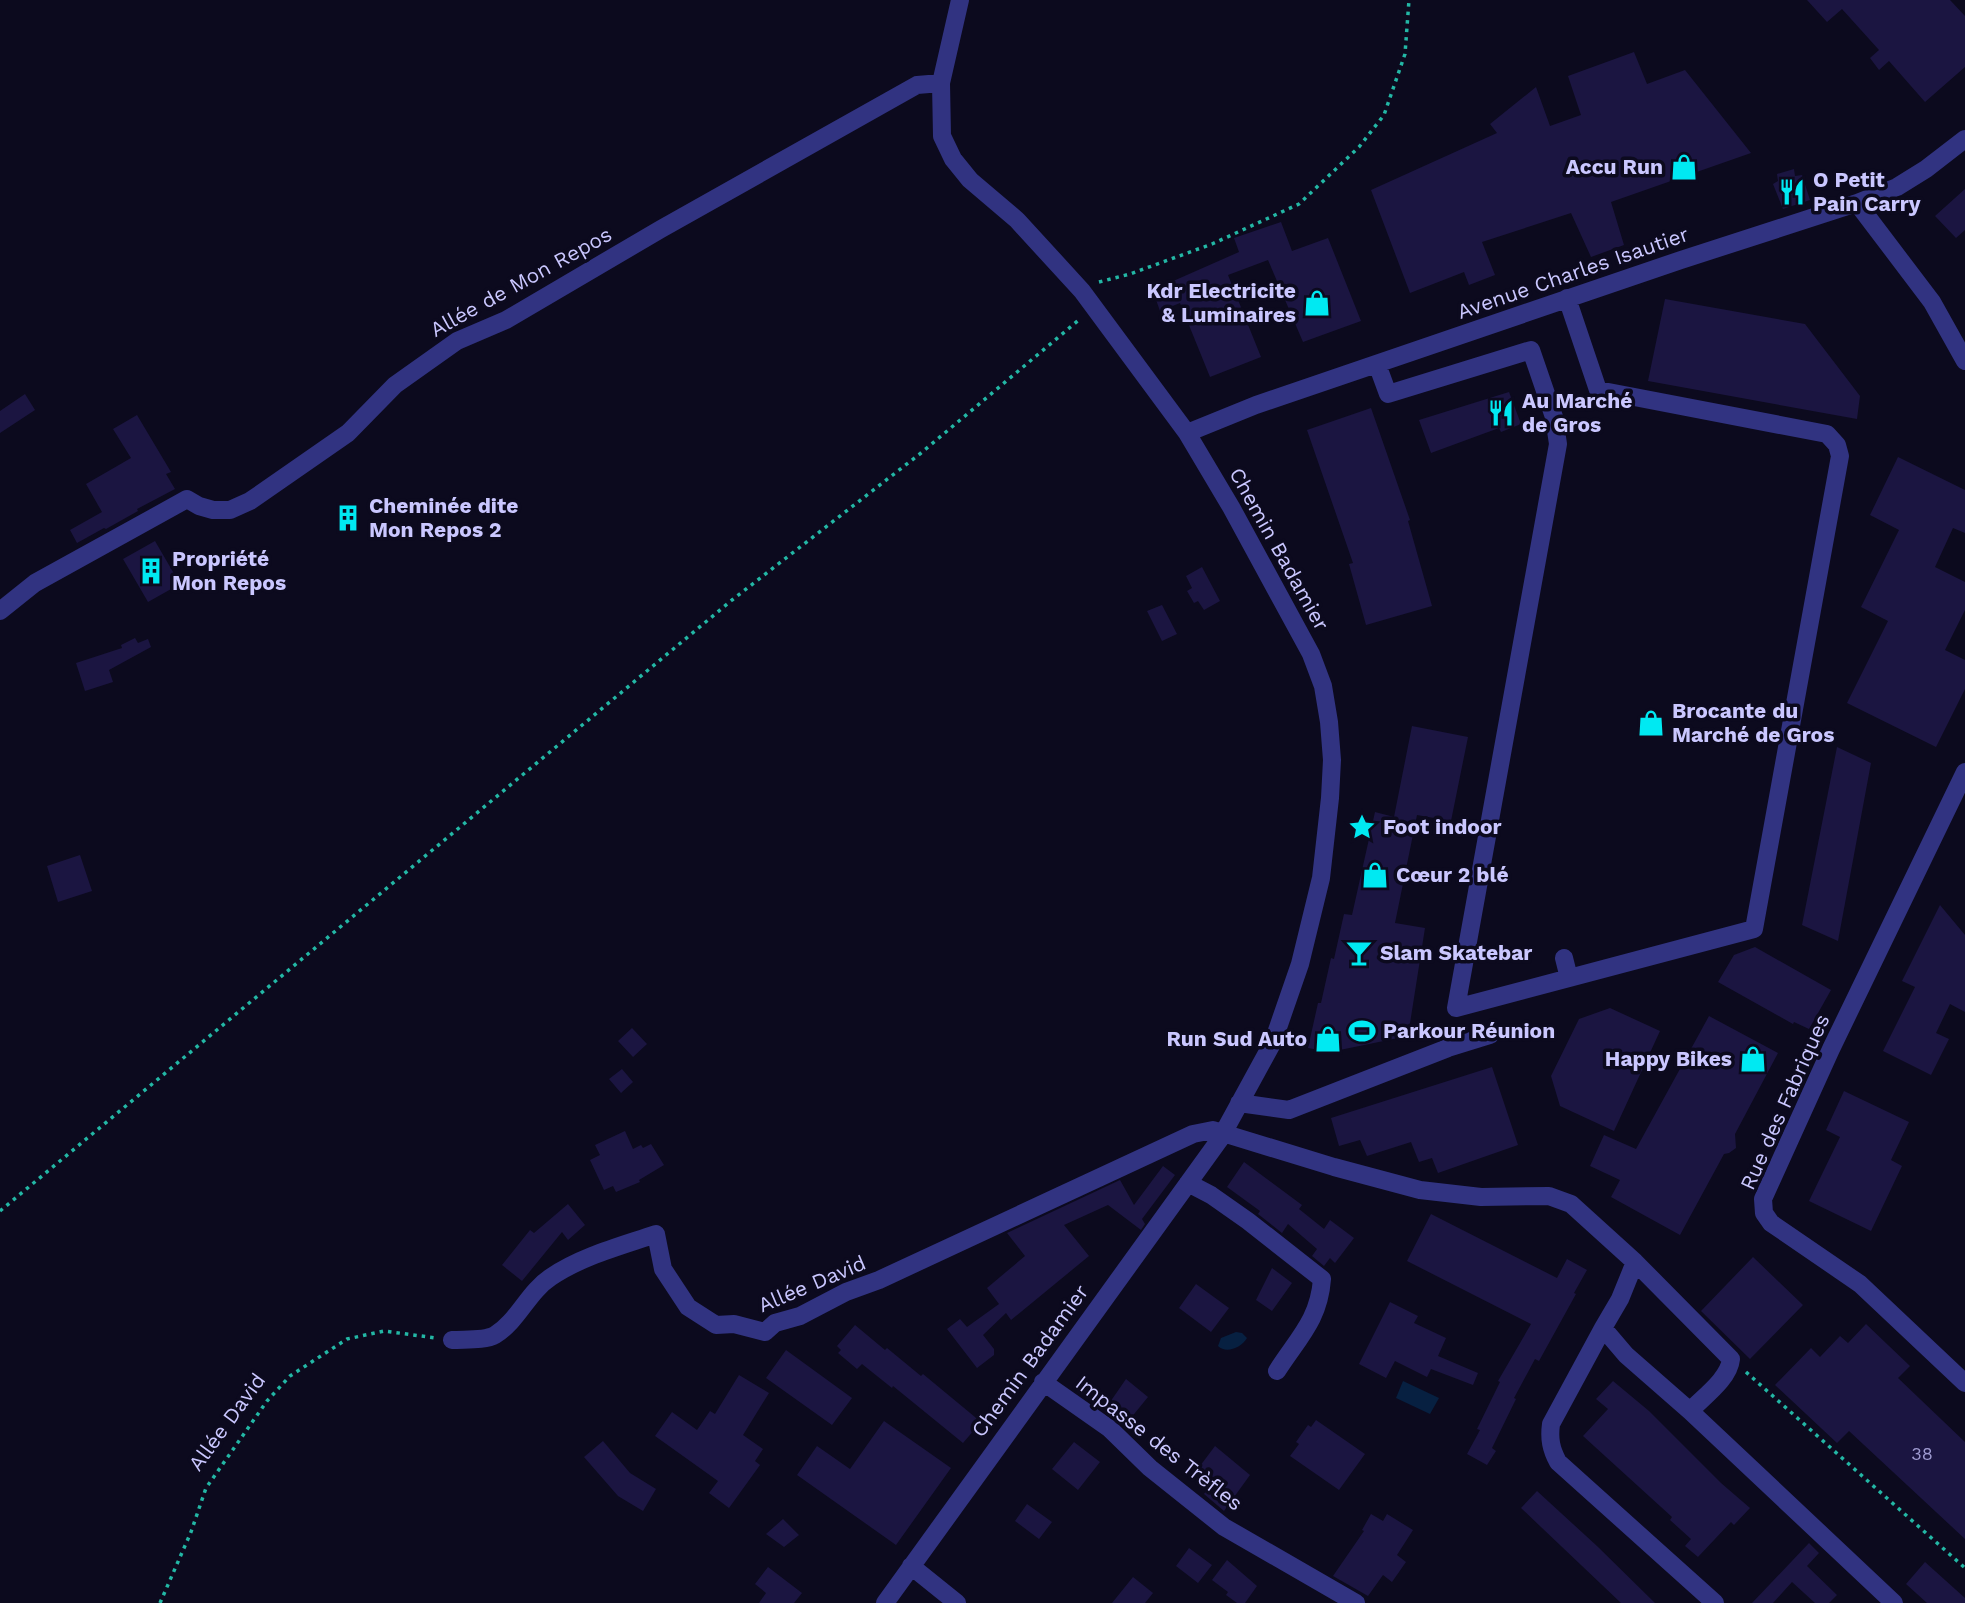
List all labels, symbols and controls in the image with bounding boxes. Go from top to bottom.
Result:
shop icon: Accu Run [1669,152,1699,182]
place label: Accu Run [1566,154,1663,179]
place label: O Petit Pain Carry [1813,167,1921,216]
restaurant icon: O Petit Pain Carry [1777,177,1807,207]
street label: Allée de Mon Repos [426,221,616,342]
street label: Avenue Charles Isautier [1454,221,1692,324]
place label: Kdr Electricite & Luminaires [1147,278,1296,327]
shop icon: Kdr Electricite & Luminaires [1302,288,1332,318]
place label: Au Marché de Gros [1522,388,1632,437]
restaurant icon: Au Marché de Gros [1486,398,1516,428]
street label: Chemin Badamier [1224,463,1335,635]
place label: Cheminée dite Mon Repos 2 [369,493,518,542]
building icon: Cheminée dite Mon Repos 2 [333,503,363,533]
place label: Propriété Mon Repos [172,546,286,595]
building icon: Propriété Mon Repos [136,556,166,586]
place label: Brocante du Marché de Gros [1672,698,1834,747]
shop icon: Brocante du Marché de Gros [1636,708,1666,738]
place icon: Foot indoor [1347,812,1377,842]
place label: Foot indoor [1383,814,1502,839]
shop icon: Cœur 2 blé [1360,860,1390,890]
place label: Cœur 2 blé [1396,862,1509,887]
bar icon: Slam Skatebar [1344,938,1374,968]
place label: Slam Skatebar [1380,940,1532,965]
street label: Rue des Fabriques [1735,1010,1835,1194]
sports icon: Parkour Réunion [1347,1016,1377,1046]
place label: Parkour Réunion [1383,1018,1555,1043]
shop icon: Run Sud Auto [1313,1024,1343,1054]
place label: Run Sud Auto [1166,1026,1307,1051]
shop icon: Happy Bikes [1738,1044,1768,1074]
place label: Happy Bikes [1605,1046,1732,1071]
street label: Allée David [754,1250,869,1317]
street label: Chemin Badamier [966,1279,1094,1442]
street label: Allée David [183,1368,270,1475]
street label: Impasse des Trèfles [1071,1370,1248,1516]
house number: 38 [1911,1443,1933,1464]

